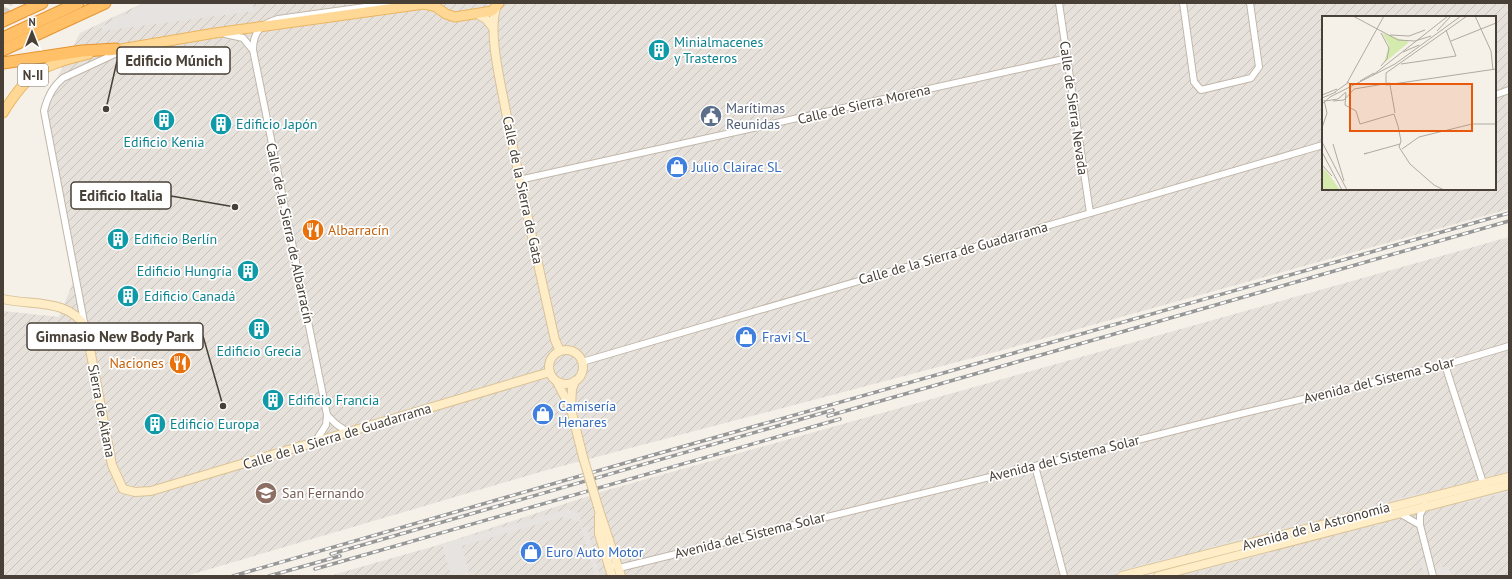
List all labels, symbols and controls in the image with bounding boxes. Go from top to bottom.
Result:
north arrow [12,12,52,52]
text: N [28,15,36,29]
inset map [1322,16,1496,190]
place label: Minialmacenes y Trasteros [674,33,763,67]
building icon: Minialmacenes y Trasteros [646,37,672,63]
street label: Calle de Sierra Nevada [1056,40,1092,176]
callout: Edificio Múnich [117,47,230,74]
text: Edificio Múnich [125,51,223,70]
road number: N-II [18,64,48,86]
street label: Calle de Sierra Morena [796,80,932,128]
place label: Marítimas Reunidas [726,99,785,133]
public building icon: Marítimas Reunidas [698,103,724,129]
building icon: Edificio Kenia [151,107,177,133]
building icon: Edificio Japón [208,111,234,137]
street label: Calle de la Sierra de Gata [499,114,548,266]
place label: Edificio Japón [236,115,317,133]
place label: Edificio Kenia [124,133,205,151]
street label: Calle de la Sierra de Albarracín [262,141,318,325]
shop icon: Julio Clairac SL [664,154,690,180]
place label: Julio Clairac SL [691,158,782,176]
callout: Edificio Italia [71,182,171,209]
text: Edificio Italia [79,186,163,205]
restaurant icon: Albarracín [300,217,326,243]
street label: Calle de la Sierra de Guadarrama [856,217,1050,289]
place label: Albarracín [328,221,389,239]
building icon: Edificio Berlín [105,226,131,252]
place label: Edificio Berlín [134,230,217,248]
building icon: Edificio Hungría [235,258,261,284]
place label: Edificio Hungría [137,262,232,280]
building icon: Edificio Canadá [115,283,141,309]
place label: Edificio Canadá [144,287,235,305]
building icon: Edificio Grecia [246,316,272,342]
callout: Gimnasio New Body Park [27,323,203,350]
shop icon: Fravi SL [733,324,759,350]
text: Gimnasio New Body Park [36,327,195,346]
place label: Fravi SL [762,328,810,346]
place label: Edificio Grecia [217,342,302,360]
restaurant icon: Naciones [167,350,193,376]
street label: Avenida del Sistema Solar [1302,352,1457,407]
place label: Naciones [109,354,164,372]
street label: Sierra de Aitana [84,363,120,459]
building icon: Edificio Francia [260,387,286,413]
place label: Edificio Francia [288,391,379,409]
place label: Camisería Henares [558,397,616,431]
street label: Calle de la Sierra de Guadarrama [241,399,433,473]
shop icon: Camisería Henares [530,401,556,427]
building icon: Edificio Europa [142,411,168,437]
place label: Edificio Europa [170,415,260,433]
street label: Avenida del Sistema Solar [987,430,1142,485]
school or university icon: San Fernando [253,480,279,506]
place label: San Fernando [282,484,364,502]
street label: Avenida de la Astronomía [1240,498,1392,554]
street label: Avenida del Sistema Solar [673,507,828,562]
shop icon: Euro Auto Motor [518,539,544,565]
place label: Euro Auto Motor [546,543,644,561]

